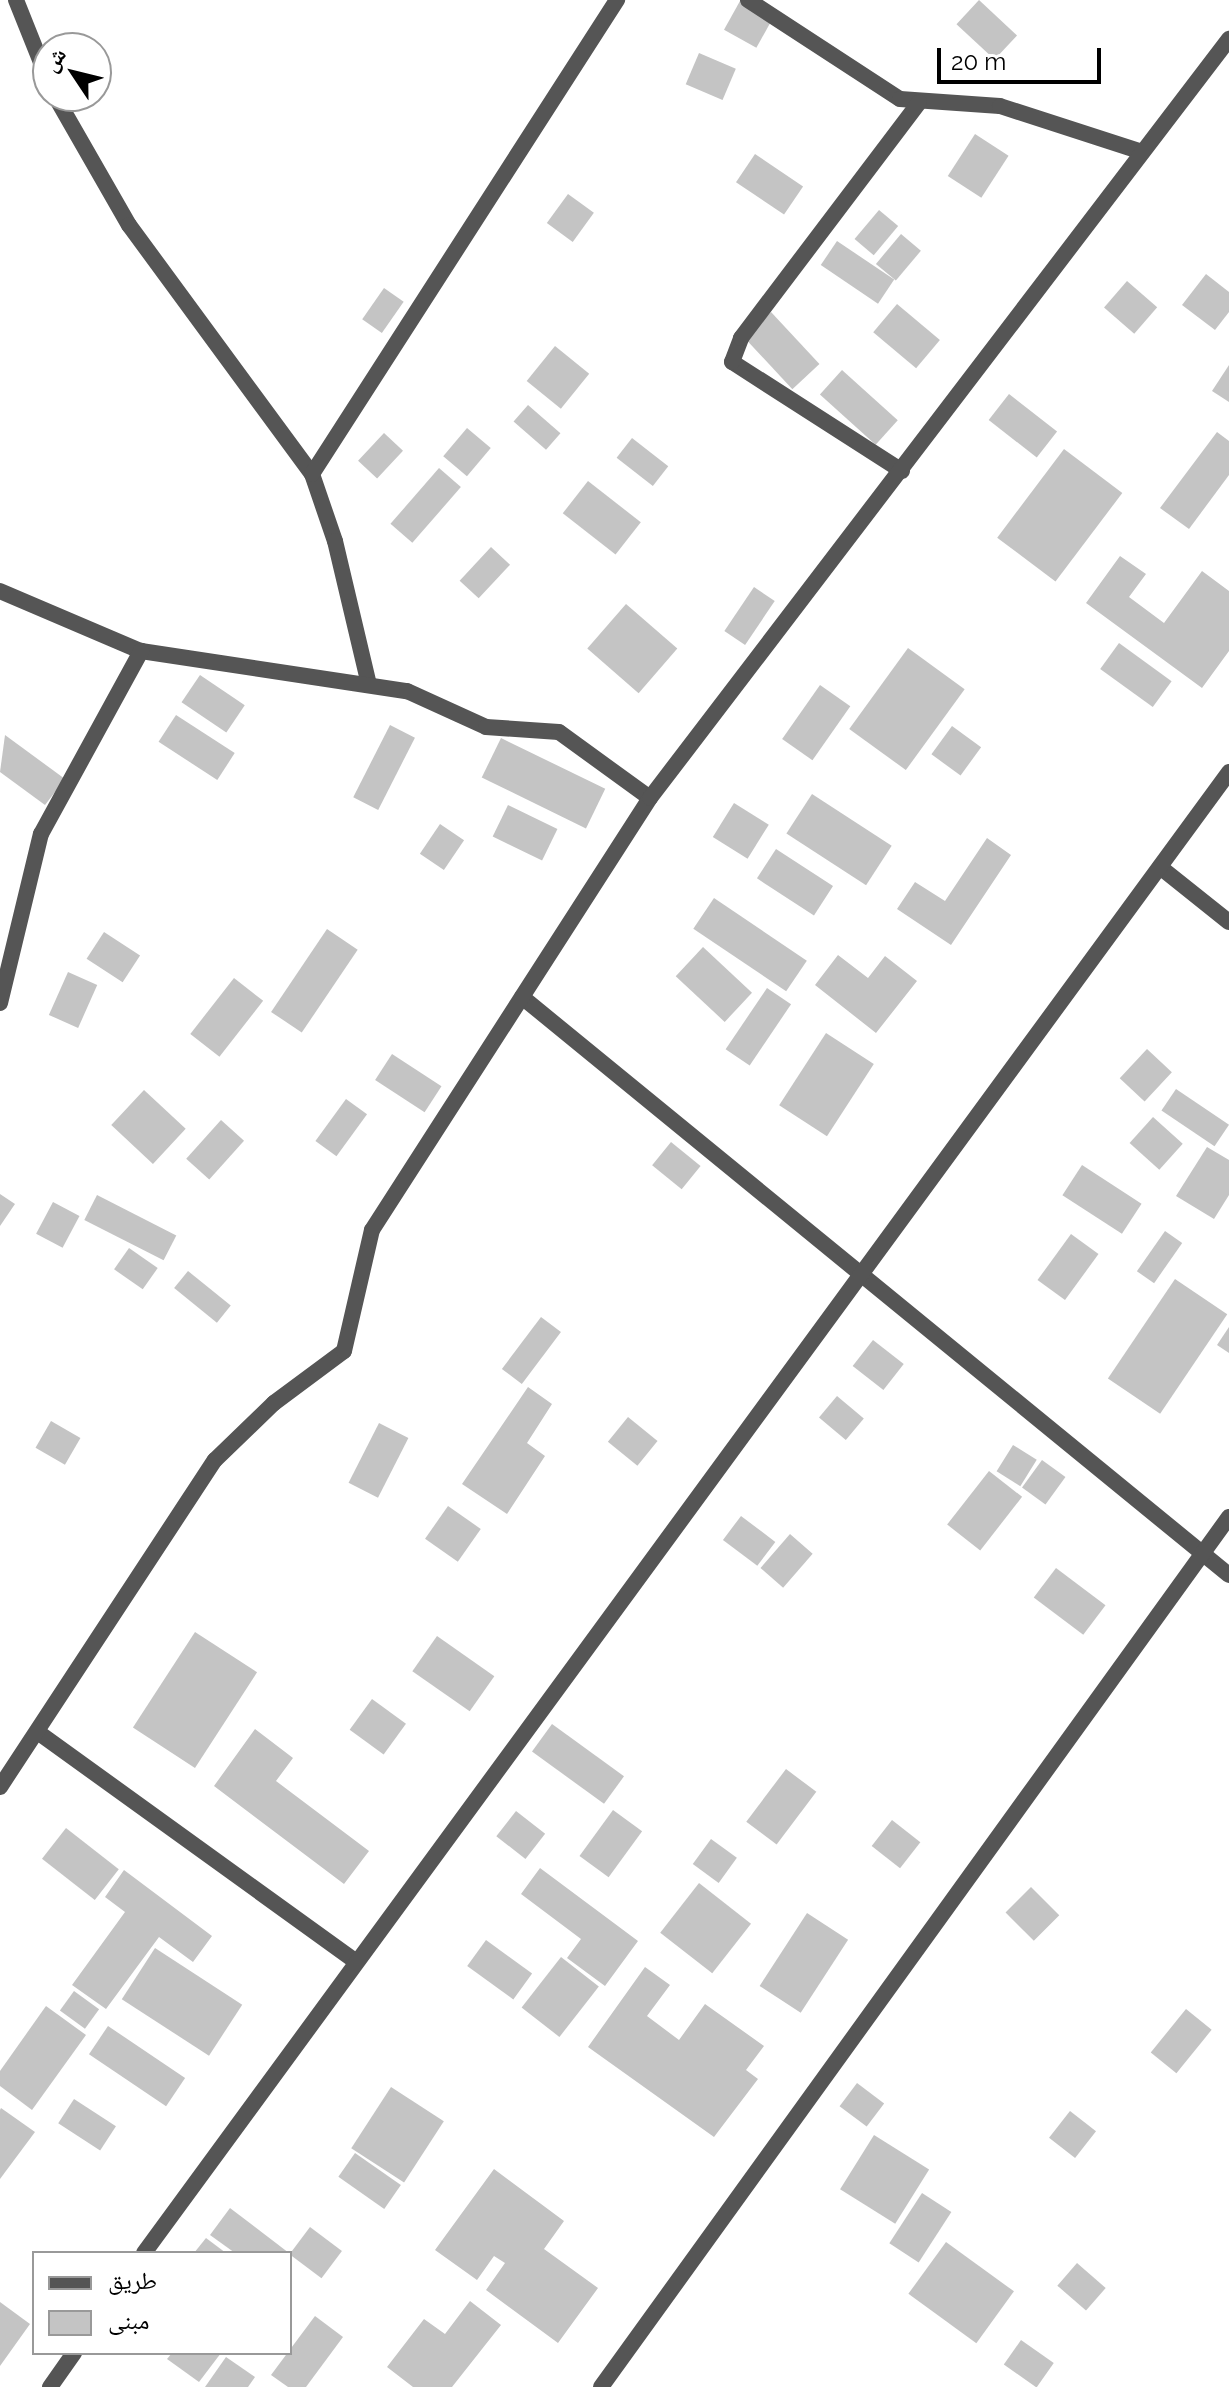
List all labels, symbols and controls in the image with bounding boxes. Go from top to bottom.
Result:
north arrow [32,32,112,112]
scale bar [941,32,1105,82]
text: ش [37,42,71,76]
text: 20 m [951,47,1006,76]
legend [32,2251,292,2355]
text: طريق [108,2266,157,2295]
text: مبنى [108,2306,149,2335]

